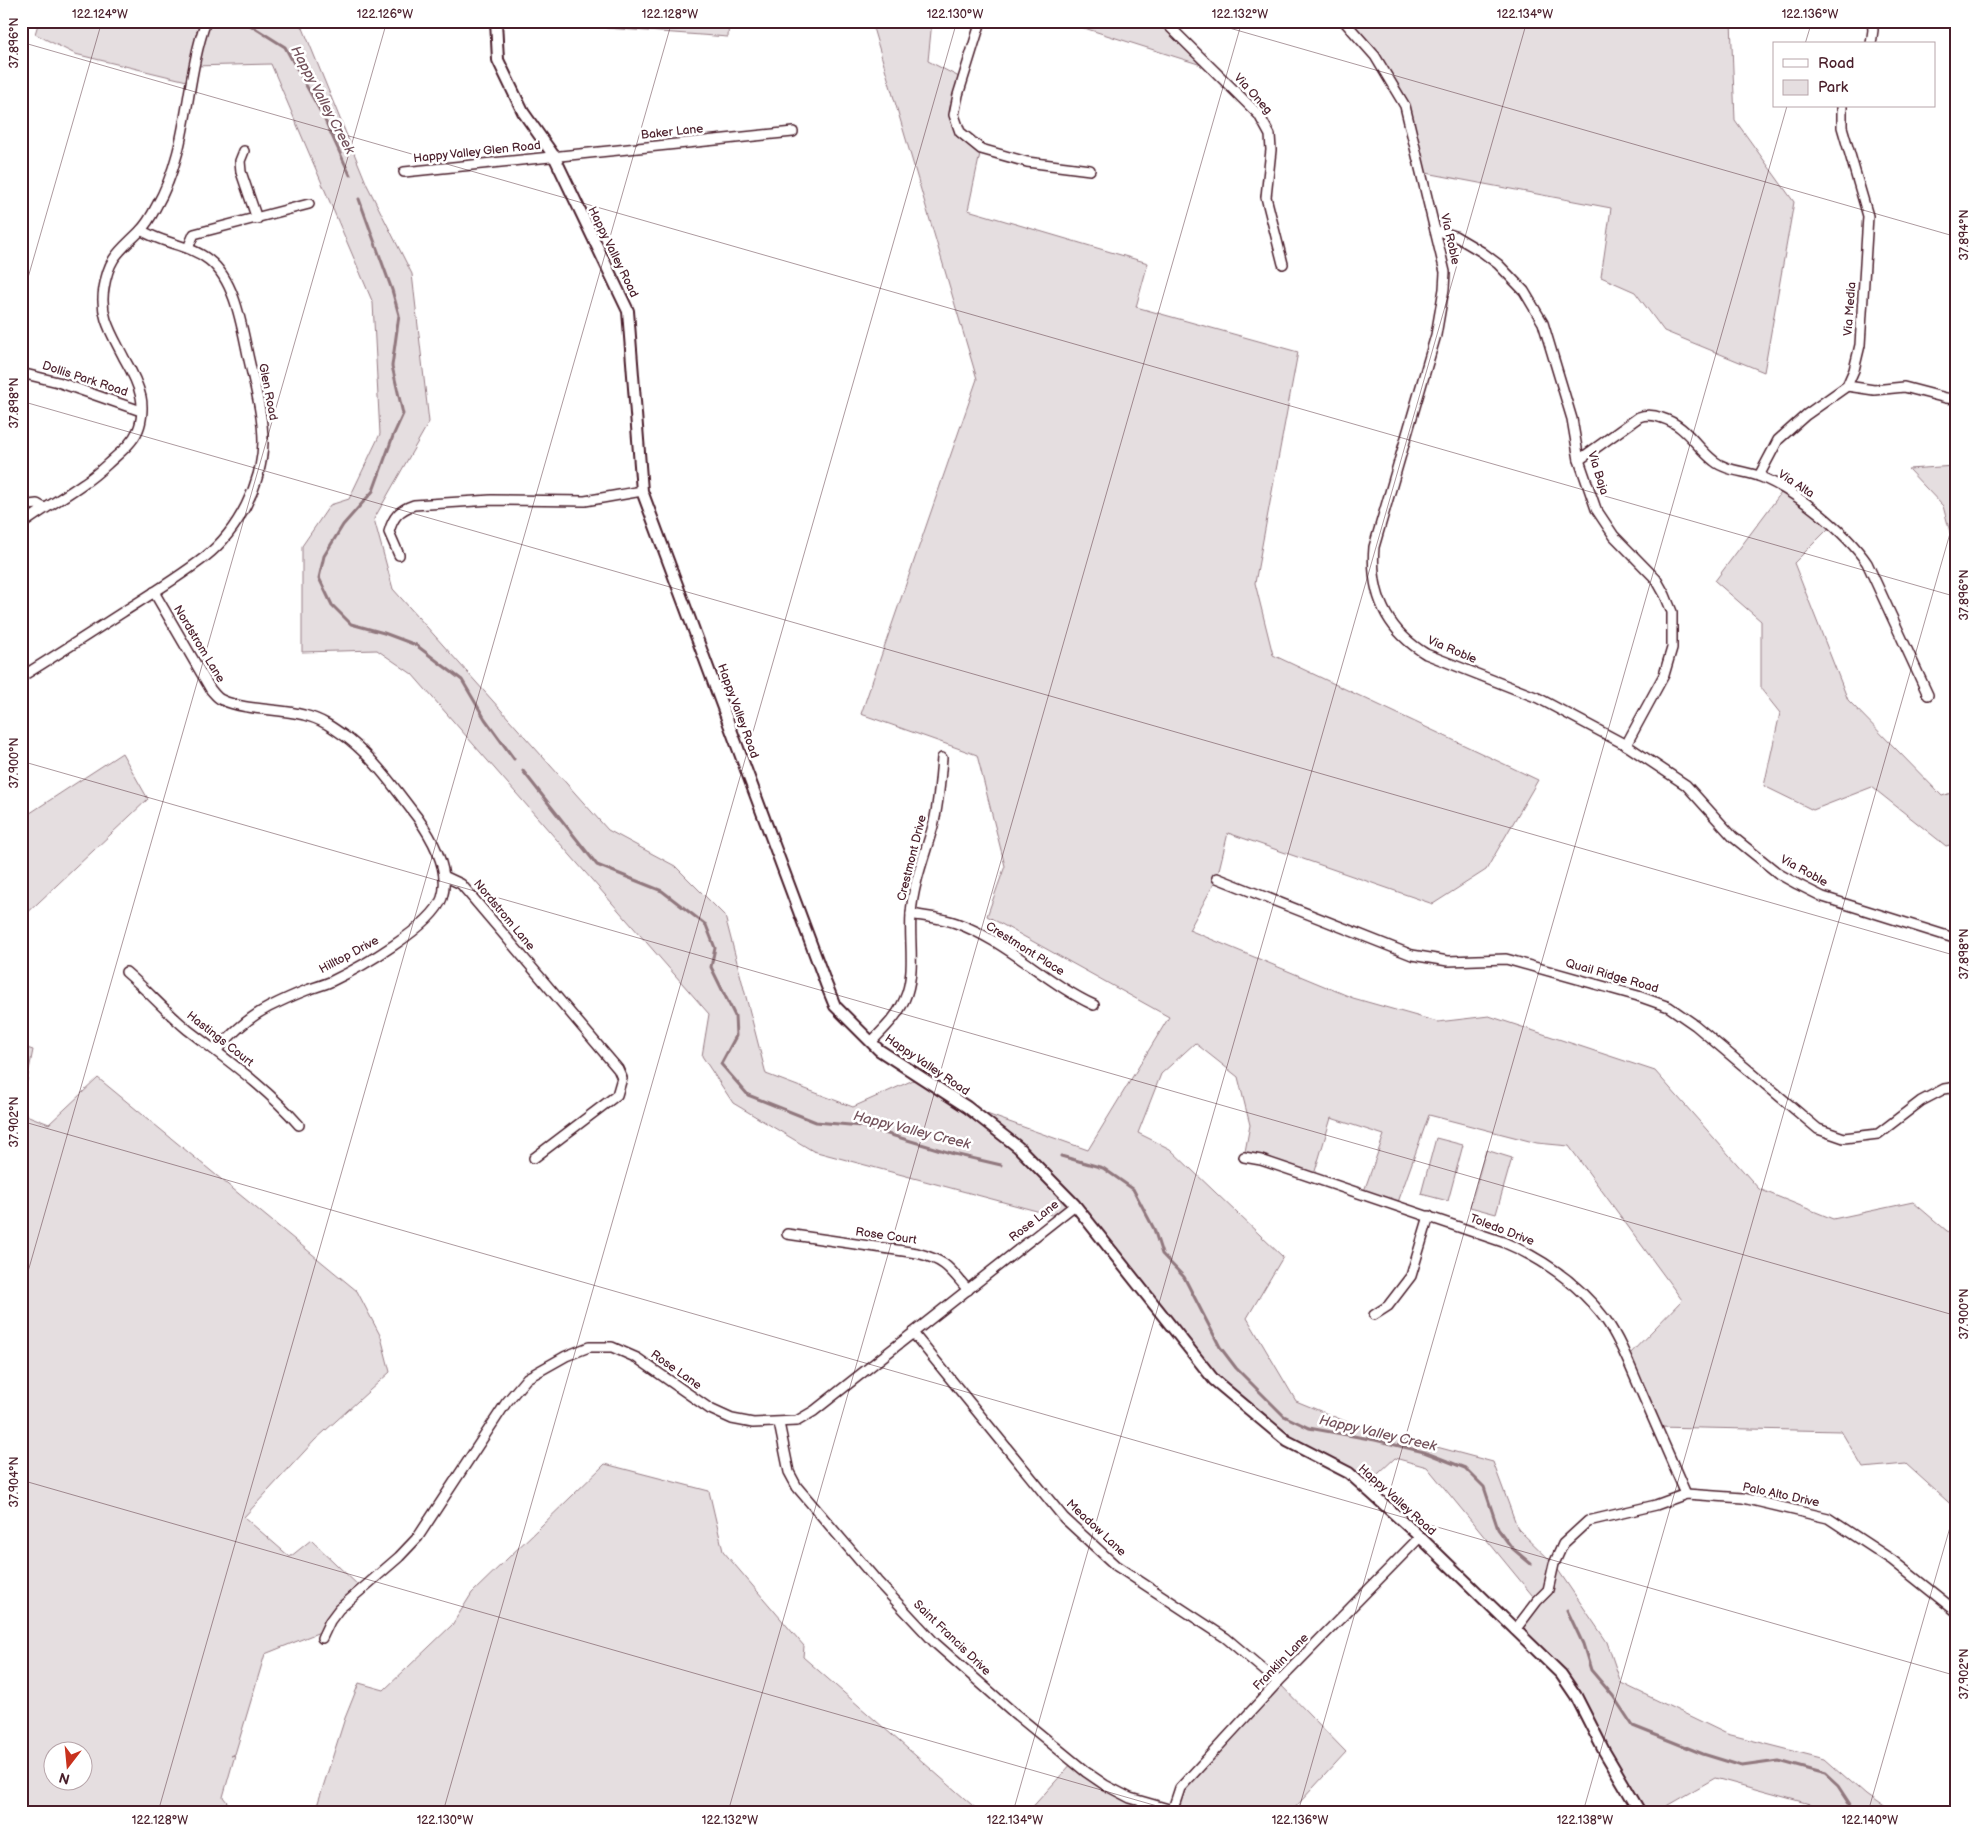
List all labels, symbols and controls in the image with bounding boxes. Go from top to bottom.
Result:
text: 122.124°W [72,7,128,22]
text: 122.126°W [357,7,413,22]
text: 122.128°W [642,7,698,22]
text: 122.130°W [927,7,983,22]
text: 122.132°W [1212,7,1268,22]
text: 122.134°W [1497,7,1553,22]
text: 122.136°W [1782,7,1838,22]
text: 37.896°N [7,17,22,69]
legend [1773,42,1936,108]
water label: Happy Valley Creek [287,43,359,158]
text: Road [1818,54,1854,73]
street label: Via Oneg [1231,70,1275,118]
text: Park [1818,78,1849,97]
street label: Baker Lane [640,121,704,143]
street label: Happy Valley Glen Road [413,138,542,166]
street label: Happy Valley Road [584,204,642,300]
text: 37.894°N [1957,210,1972,260]
street label: Via Roble [1437,212,1463,266]
street label: Via Media [1841,281,1859,337]
street label: Dollis Park Road [40,358,130,400]
street label: Glen Road [255,362,281,422]
text: 37.898°N [7,377,22,429]
street label: Via Baja [1584,449,1612,497]
street label: Via Alta [1775,467,1817,501]
text: 37.896°N [1957,569,1972,621]
street label: Nordstrom Lane [170,603,228,685]
street label: Via Roble [1425,633,1479,667]
street label: Happy Valley Road [714,662,762,760]
text: 37.900°N [7,737,22,789]
street label: Crestmont Drive [894,813,930,903]
street label: Via Roble [1778,852,1830,890]
street label: Nordstrom Lane [470,877,538,953]
street label: Crestmont Place [983,919,1067,979]
text: 37.898°N [1957,928,1972,980]
street label: Hilltop Drive [317,933,381,977]
street label: Quail Ridge Road [1564,956,1660,996]
street label: Hastings Court [183,1008,257,1070]
street label: Happy Valley Road [882,1031,972,1099]
text: 37.902°N [7,1097,22,1147]
water label: Happy Valley Creek [852,1107,973,1153]
street label: Rose Lane [1006,1197,1062,1245]
street label: Toledo Drive [1468,1211,1536,1249]
street label: Rose Court [854,1224,918,1248]
text: 37.900°N [1957,1288,1972,1340]
street label: Rose Lane [648,1347,704,1393]
water label: Happy Valley Creek [1318,1411,1440,1455]
text: 37.904°N [7,1456,22,1508]
street label: Happy Valley Road [1355,1461,1439,1539]
street label: Palo Alto Drive [1741,1480,1821,1510]
street label: Meadow Lane [1063,1496,1129,1560]
street label: Saint Francis Drive [910,1597,994,1679]
street label: Franklin Lane [1250,1630,1312,1694]
text: 37.902°N [1957,1649,1972,1699]
north arrow [42,1740,92,1790]
text: N [57,1768,72,1788]
text: 122.128°W [132,1813,188,1828]
text: 122.130°W [417,1813,473,1828]
text: 122.132°W [702,1813,758,1828]
text: 122.134°W [987,1813,1043,1828]
text: 122.136°W [1272,1813,1328,1828]
text: 122.138°W [1557,1813,1613,1828]
text: 122.140°W [1842,1813,1898,1828]

